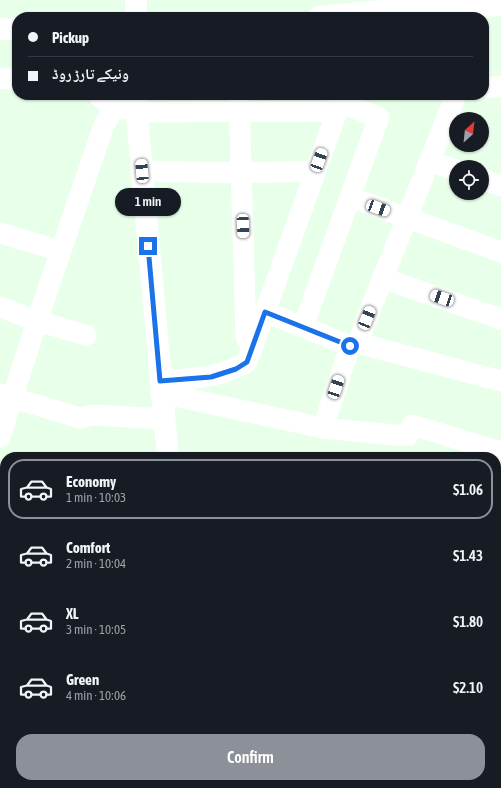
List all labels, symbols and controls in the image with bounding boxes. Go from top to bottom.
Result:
text: Pickup [52,29,89,46]
text: ونیکے تارڑ روڈ [52,65,129,82]
north arrow [449,112,489,152]
map controls [449,112,489,200]
car [309,147,329,173]
car [135,159,149,183]
button: locate [449,160,489,200]
callout: 1 min [115,188,181,216]
text: 1 min [135,194,161,209]
car [365,198,391,218]
car [237,214,249,238]
route end [139,237,157,255]
car [429,288,455,308]
car [357,305,377,331]
route start [341,337,359,355]
car [327,374,345,400]
icon: car [18,471,54,507]
text: Economy [66,473,116,490]
text: $1.06 [453,481,483,498]
text: 1 min · 10:03 [66,490,126,505]
icon: car [18,537,54,573]
text: Comfort [66,539,110,556]
text: $1.43 [453,547,483,564]
text: 2 min · 10:04 [66,556,126,571]
icon: car [18,603,54,639]
text: XL [66,605,79,622]
text: $1.80 [453,613,483,630]
text: 3 min · 10:05 [66,622,126,637]
icon: car [18,669,54,705]
text: Green [66,671,99,688]
text: $2.10 [453,679,483,696]
text: 4 min · 10:06 [66,688,126,703]
button: Confirm [16,734,485,780]

